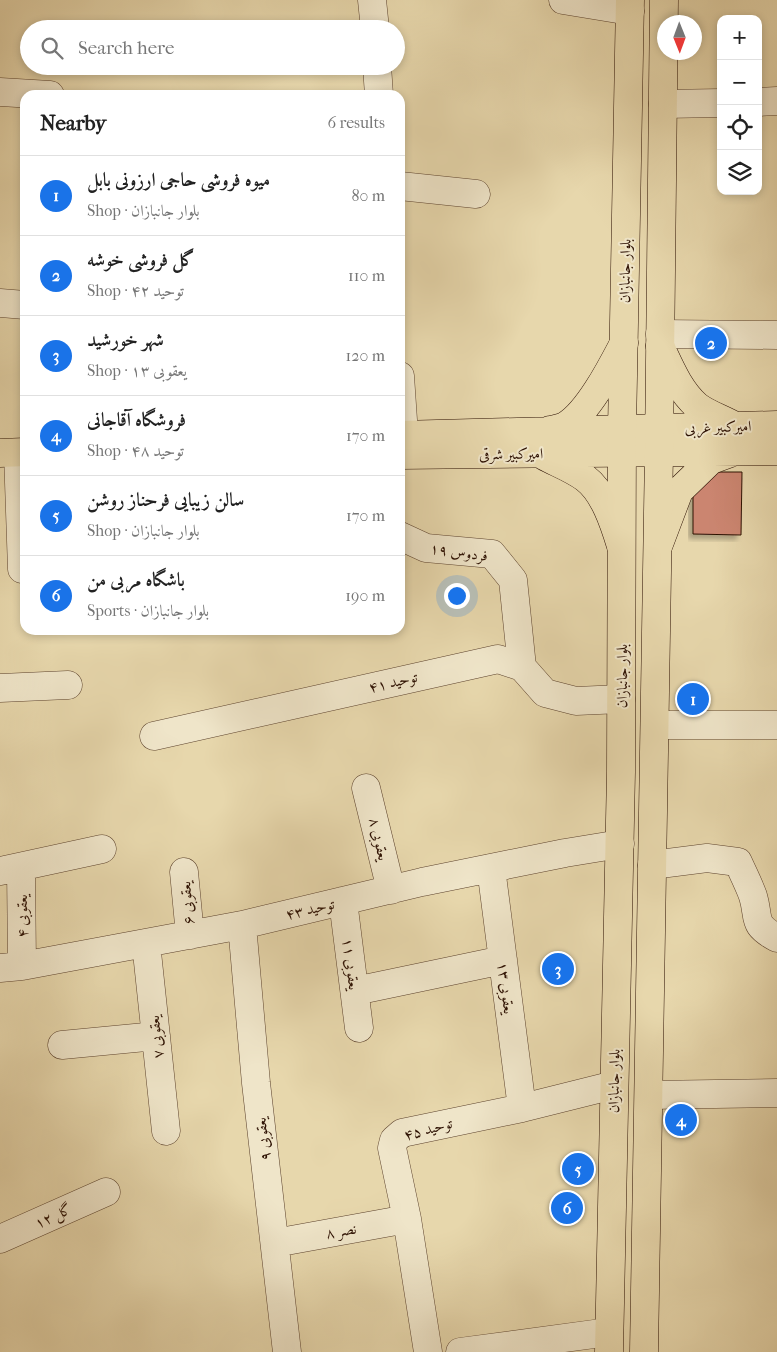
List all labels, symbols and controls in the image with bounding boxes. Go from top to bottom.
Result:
north arrow [657,15,702,60]
map controls [717,15,762,195]
button: + [717,15,762,60]
search box [20,20,405,75]
icon: search [38,34,66,62]
text: Search here [78,37,174,59]
button: − [717,60,762,105]
button: locate [717,105,762,150]
text: Nearby [40,111,106,135]
text: 6 results [327,113,385,132]
button: layers [717,150,762,195]
text: میوه فروشی حاجی ارزونی بابل [87,169,270,191]
text: 1 [53,186,59,205]
text: 80 m [351,186,385,205]
text: Shop · بلوار جانبازان [87,201,200,220]
street label: بلوار جانبازان [615,239,635,303]
text: گل فروشی خوشه [87,249,195,271]
text: 2 [52,266,60,285]
text: 110 m [348,266,385,285]
text: Shop · توحید ۴۲ [87,281,184,300]
pin: 2 [695,324,727,362]
text: شهر خورشید [87,329,164,351]
text: 3 [53,346,59,365]
text: 120 m [346,346,385,365]
text: Shop · یعقوبی ۱۳ [87,361,187,380]
text: فروشگاه آقاجانی [87,409,186,431]
street label: امیرکبیر غربی [684,417,752,439]
text: 4 [51,426,61,445]
text: 170 m [346,426,385,445]
text: Shop · توحید ۴۸ [87,441,184,460]
street label: امیرکبیر شرقی [479,444,543,465]
text: سالن زیبایی فرحناز روشن [87,489,244,511]
text: 5 [53,506,59,525]
text: 170 m [346,506,385,525]
text: Shop · بلوار جانبازان [87,521,200,540]
street label: فردوس ۱۹ [429,539,489,566]
text: باشگاه مربی من [87,569,185,591]
your location [444,583,470,609]
text: 6 [52,586,60,605]
text: 190 m [345,586,385,605]
text: Sports · بلوار جانبازان [87,601,209,620]
street label: بلوار جانبازان [613,644,631,708]
street label: توحید ۴۱ [367,668,419,696]
pin: 1 [677,680,709,718]
street label: یعقوبی ۸ [363,816,393,864]
street label: یعقوبی ۶ [176,879,200,925]
street label: یعقوبی ۴ [13,893,33,938]
street label: توحید ۴۳ [284,895,336,923]
street label: یعقوبی ۱۱ [337,937,363,992]
pin: 3 [542,950,574,988]
street label: یعقوبی ۱۳ [492,961,518,1016]
street label: یعقوبی ۷ [145,1013,169,1060]
street label: بلوار جانبازان [604,1049,624,1113]
pin: 4 [665,1101,697,1139]
street label: توحید ۴۵ [402,1114,454,1144]
street label: یعقوبی ۹ [251,1115,277,1162]
pin: 5 [562,1150,594,1188]
pin: 6 [551,1189,583,1227]
street label: گل ۱۲ [32,1200,75,1233]
street label: نصر ۸ [324,1219,358,1244]

